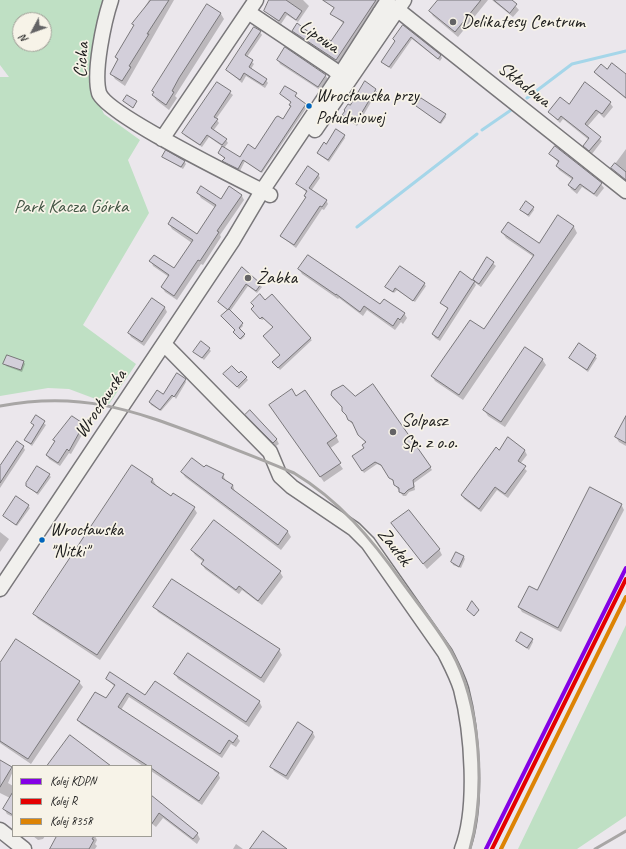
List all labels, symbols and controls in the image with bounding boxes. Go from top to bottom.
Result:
place label: Delikatesy Centrum [461,11,585,33]
north arrow [12,12,52,52]
street label: Lipowa [295,15,343,59]
marker: Delikatesy Centrum [448,17,458,27]
text: N [16,32,31,46]
street label: Cicha [69,41,95,79]
street label: Składowa [493,57,555,113]
place label: Wrocławska przy Południowej [316,85,419,128]
marker: Wrocławska przy Południowej [304,101,314,111]
park label: Park Kacza Górka [14,196,128,218]
place label: Żabka [256,267,297,289]
marker: Żabka [243,273,253,283]
street label: Wrocławska [70,366,132,442]
place label: Solpasz Sp. z o.o. [401,410,457,454]
marker: Solpasz Sp. z o.o. [388,427,398,437]
place label: Wrocławska "Nitki" [50,519,123,562]
street label: Zaułek [372,523,416,571]
marker: Wrocławska "Nitki" [37,535,47,545]
legend [12,765,152,837]
text: Kolej KDPN [50,773,96,789]
text: Kolej R [50,793,77,809]
text: Kolej 8358 [50,813,93,829]

